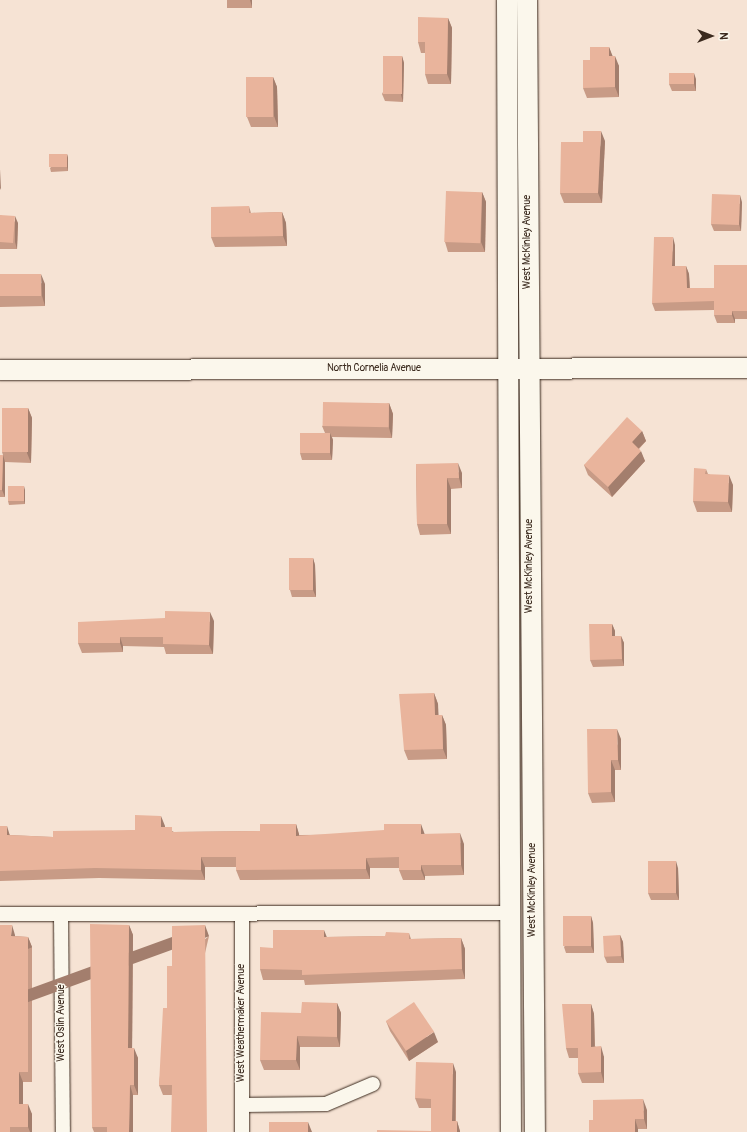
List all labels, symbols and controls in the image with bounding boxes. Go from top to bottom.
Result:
north arrow [691,16,731,56]
text: N [717,32,730,40]
street label: West McKinley Avenue [522,195,534,289]
street label: North Cornelia Avenue [327,363,421,375]
street label: West McKinley Avenue [524,519,536,613]
street label: West McKinley Avenue [527,843,539,937]
street label: West Weathermaker Avenue [236,964,248,1082]
street label: West Oslin Avenue [56,984,68,1062]

